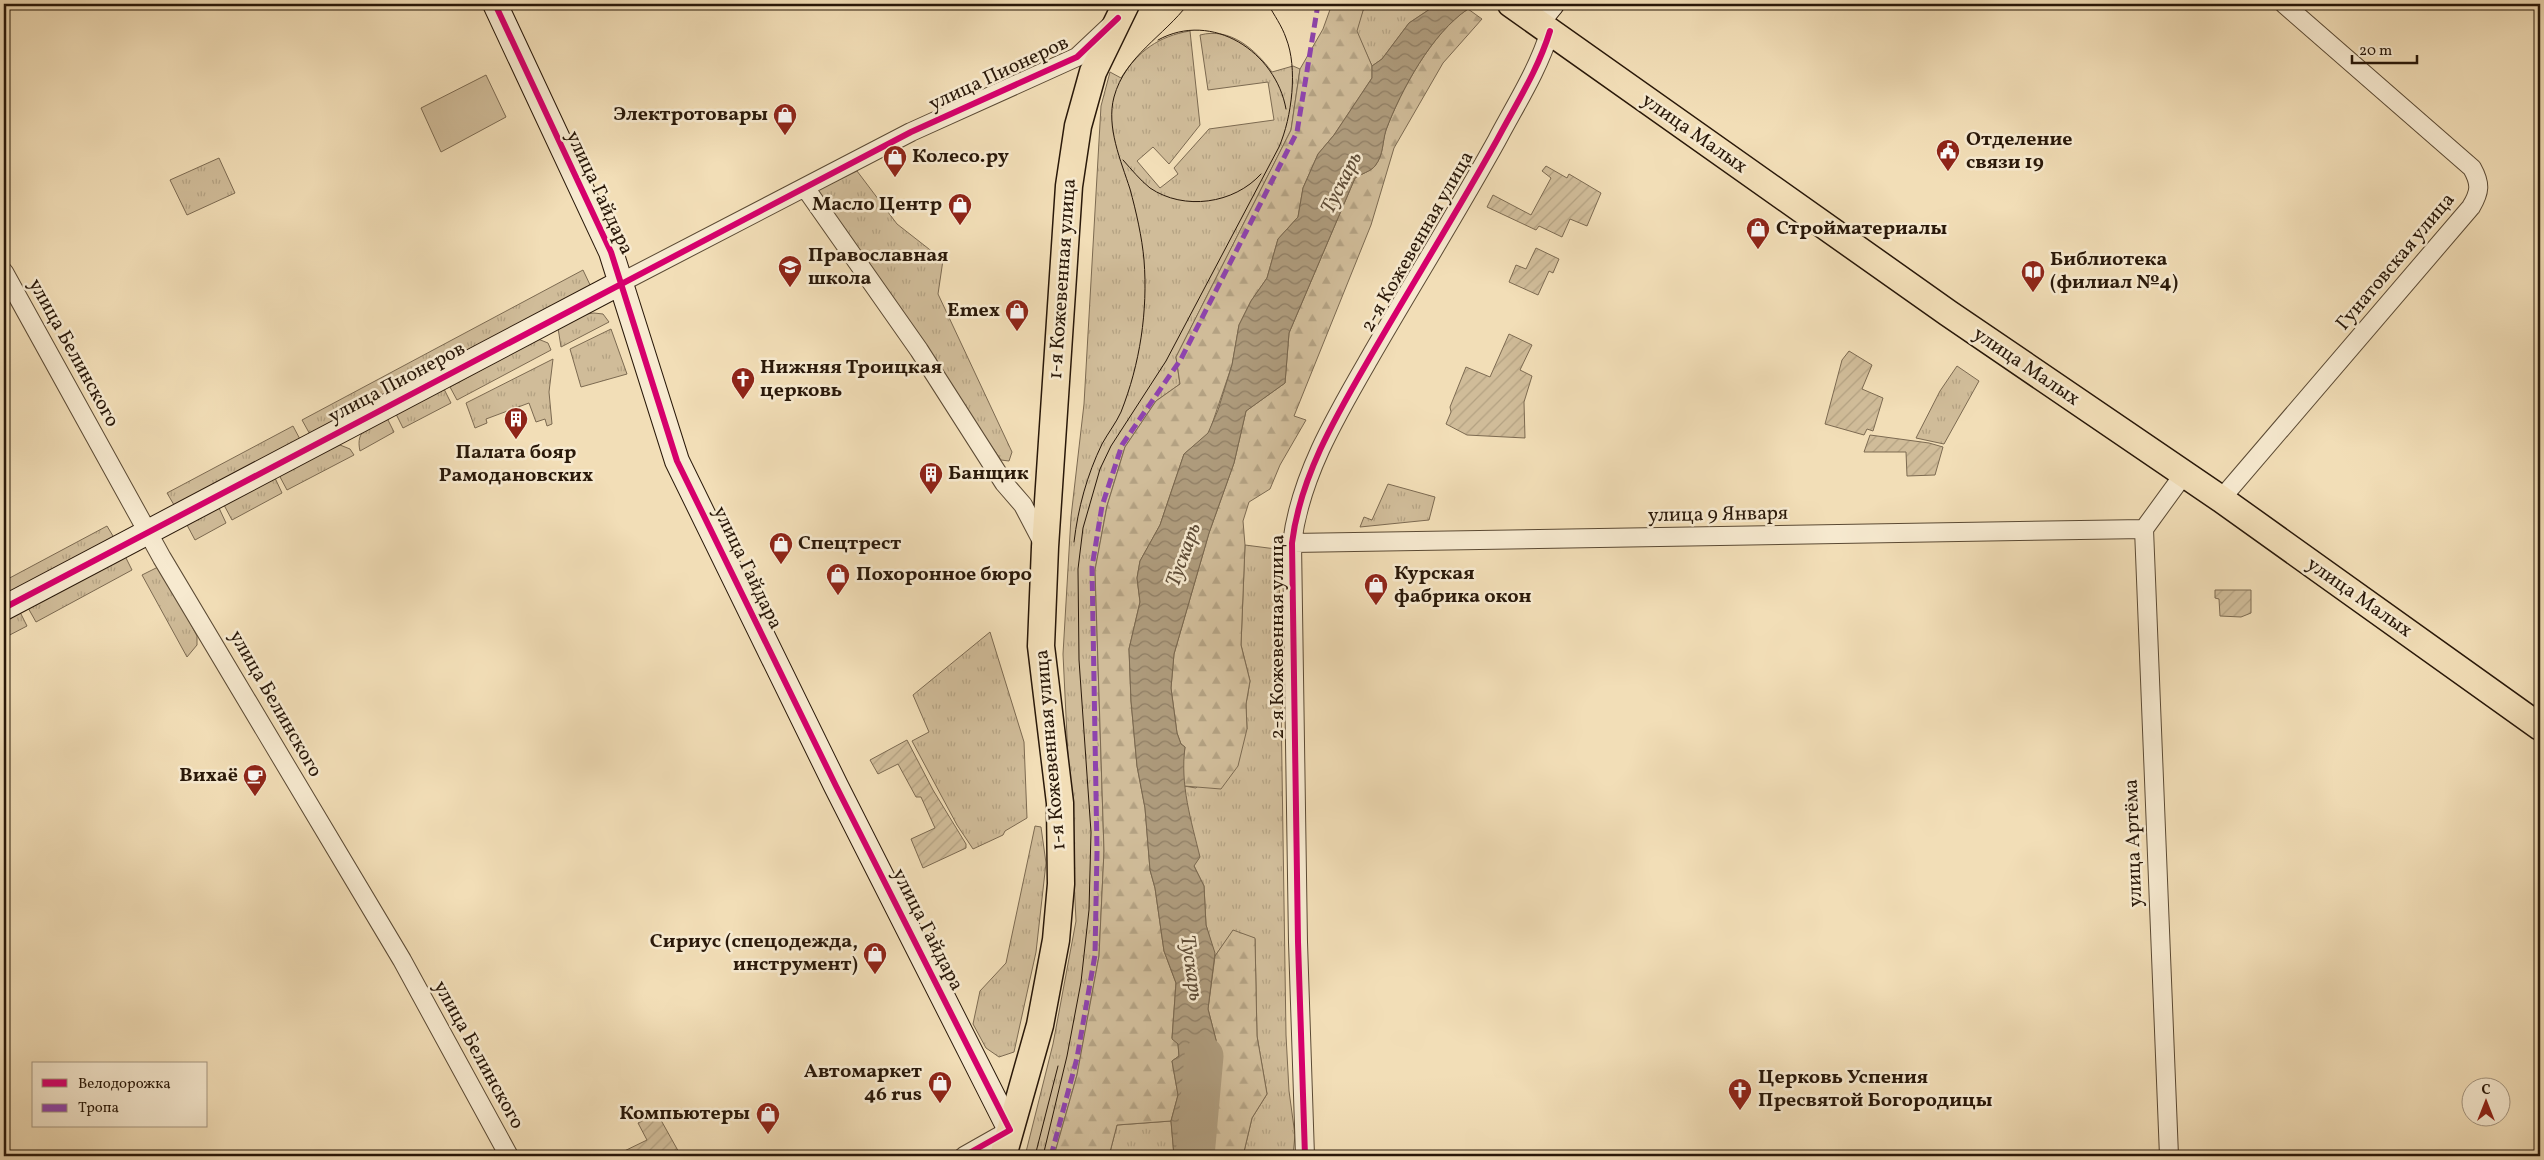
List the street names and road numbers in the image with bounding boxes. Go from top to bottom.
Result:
street label: улица Пионеров [925,29,1073,119]
street label: улица Малых [1635,87,1753,181]
street label: улица Гайдара [558,126,640,260]
street label: 2-я Кожевенная улица [1355,146,1481,338]
street label: 1-я Кожевенная улица [1042,177,1084,380]
street label: Гунатовская улица [2330,187,2462,337]
street label: улица Белинского [21,274,125,432]
street label: улица Малых [1967,321,2085,413]
street label: улица Пионеров [324,335,470,431]
street label: улица 9 Января [1648,500,1788,530]
street label: улица Гайдара [705,502,789,634]
street label: 2-я Кожевенная улица [1264,534,1292,740]
street label: улица Малых [2300,551,2418,645]
street label: улица Белинского [221,625,329,783]
street label: 1-я Кожевенная улица [1028,648,1074,852]
street label: улица Артёма [2118,778,2150,908]
street label: улица Гайдара [884,864,970,996]
street label: улица Белинского [426,976,530,1134]

